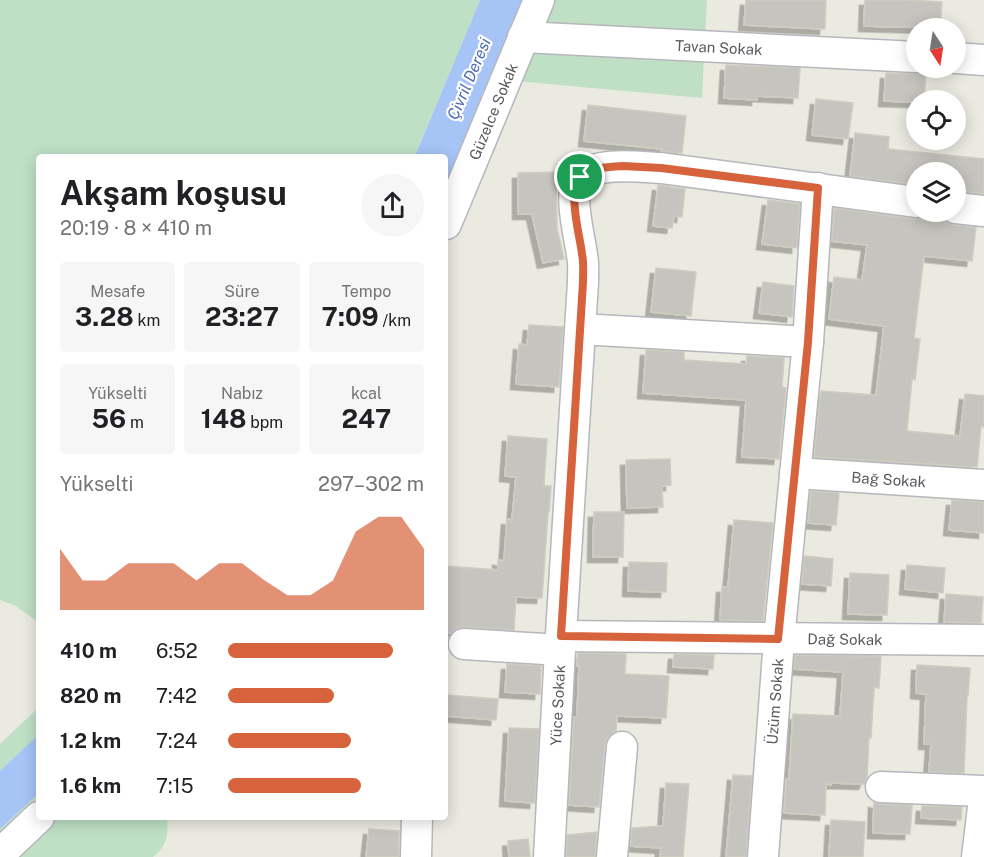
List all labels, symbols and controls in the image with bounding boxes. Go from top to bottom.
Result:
north arrow [906,18,966,78]
map controls [906,18,966,222]
water label: Çivril Deresi [443,35,495,123]
street label: Tavan Sokak [675,36,763,58]
street label: Güzelce Sokak [465,60,520,162]
button: locate [906,90,966,150]
pin [554,151,605,202]
icon: arrive [563,160,596,193]
button: layers [906,162,966,222]
text: Akşam koşusu [60,174,287,212]
button: share [361,174,424,237]
text: 20:19 · 8 × 410 m [60,216,212,240]
text: Mesafe [90,282,145,301]
text: Süre [224,282,260,301]
text: Tempo [341,282,391,301]
text: 3.28 [75,301,134,332]
text: 23:27 [205,301,279,332]
text: 7:09 [322,301,379,332]
text: km [134,311,160,330]
text: /km [379,311,411,330]
text: Yükselti [88,384,147,403]
text: Nabız [221,384,263,403]
text: kcal [351,384,382,403]
text: 56 [91,403,126,434]
text: 148 [201,403,246,434]
text: 247 [341,403,391,434]
text: m [126,413,144,432]
text: bpm [246,413,283,432]
street label: Bağ Sokak [851,468,927,490]
text: Yükselti [60,472,133,496]
text: 297–302 m [318,472,424,496]
street label: Dağ Sokak [807,630,883,648]
text: 410 m [60,639,117,663]
text: 6:52 [156,639,198,663]
street label: Üzüm Sokak [762,658,786,745]
street label: Yüce Sokak [546,664,568,746]
text: 820 m [60,684,121,708]
text: 7:42 [156,684,197,708]
text: 1.2 km [60,729,121,753]
text: 7:24 [156,729,197,753]
text: 1.6 km [60,774,121,798]
text: 7:15 [156,774,193,798]

